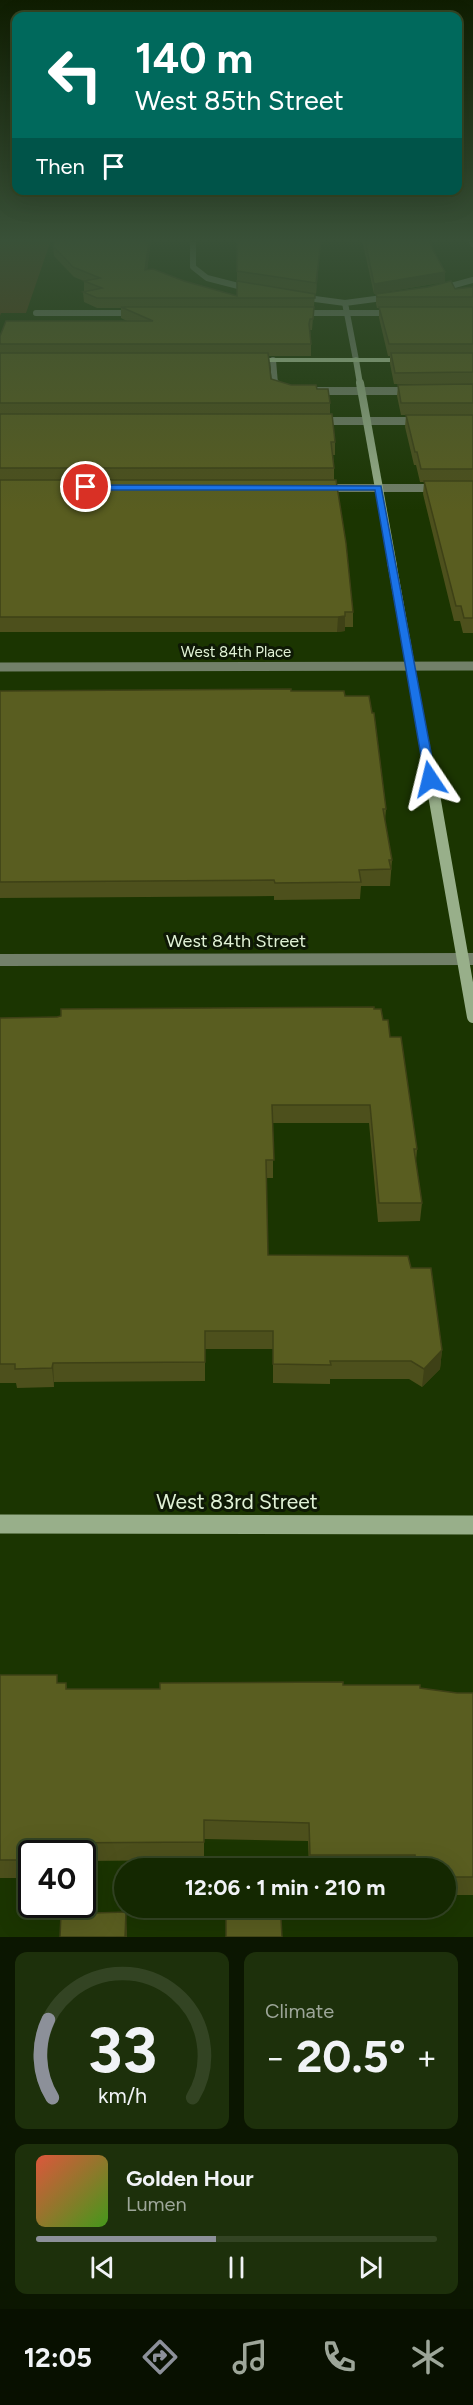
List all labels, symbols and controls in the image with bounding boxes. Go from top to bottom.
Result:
text: 140 m [135,33,253,84]
icon: left [36,36,114,114]
text: West 85th Street [135,84,344,117]
icon: arrive [97,150,130,183]
text: Then [36,153,85,180]
pin [60,461,111,512]
icon: arrive [69,470,102,503]
street label: West 84th Place [181,643,291,661]
position arrow [398,747,462,811]
street label: West 84th Street [166,930,306,952]
street label: West 83rd Street [156,1489,318,1514]
speed limit sign: 40 [18,1840,96,1918]
text: 12:06 · 1 min · 210 m [185,1874,385,1901]
text: Climate [265,1999,334,2023]
text: 33 [87,2013,157,2088]
text: 20.5° [296,2029,406,2083]
text: − [265,2038,286,2077]
text: + [416,2038,437,2077]
text: km/h [98,2083,146,2108]
text: Golden Hour [126,2165,254,2192]
text: Lumen [126,2192,187,2216]
icon: previous [86,2251,119,2284]
icon: pause [220,2251,253,2284]
icon: next [354,2251,387,2284]
icon: directions [139,2336,181,2378]
icon: music [229,2336,271,2378]
icon: phone [318,2336,360,2378]
icon: climate [407,2336,449,2378]
text: 12:05 [24,2341,92,2374]

